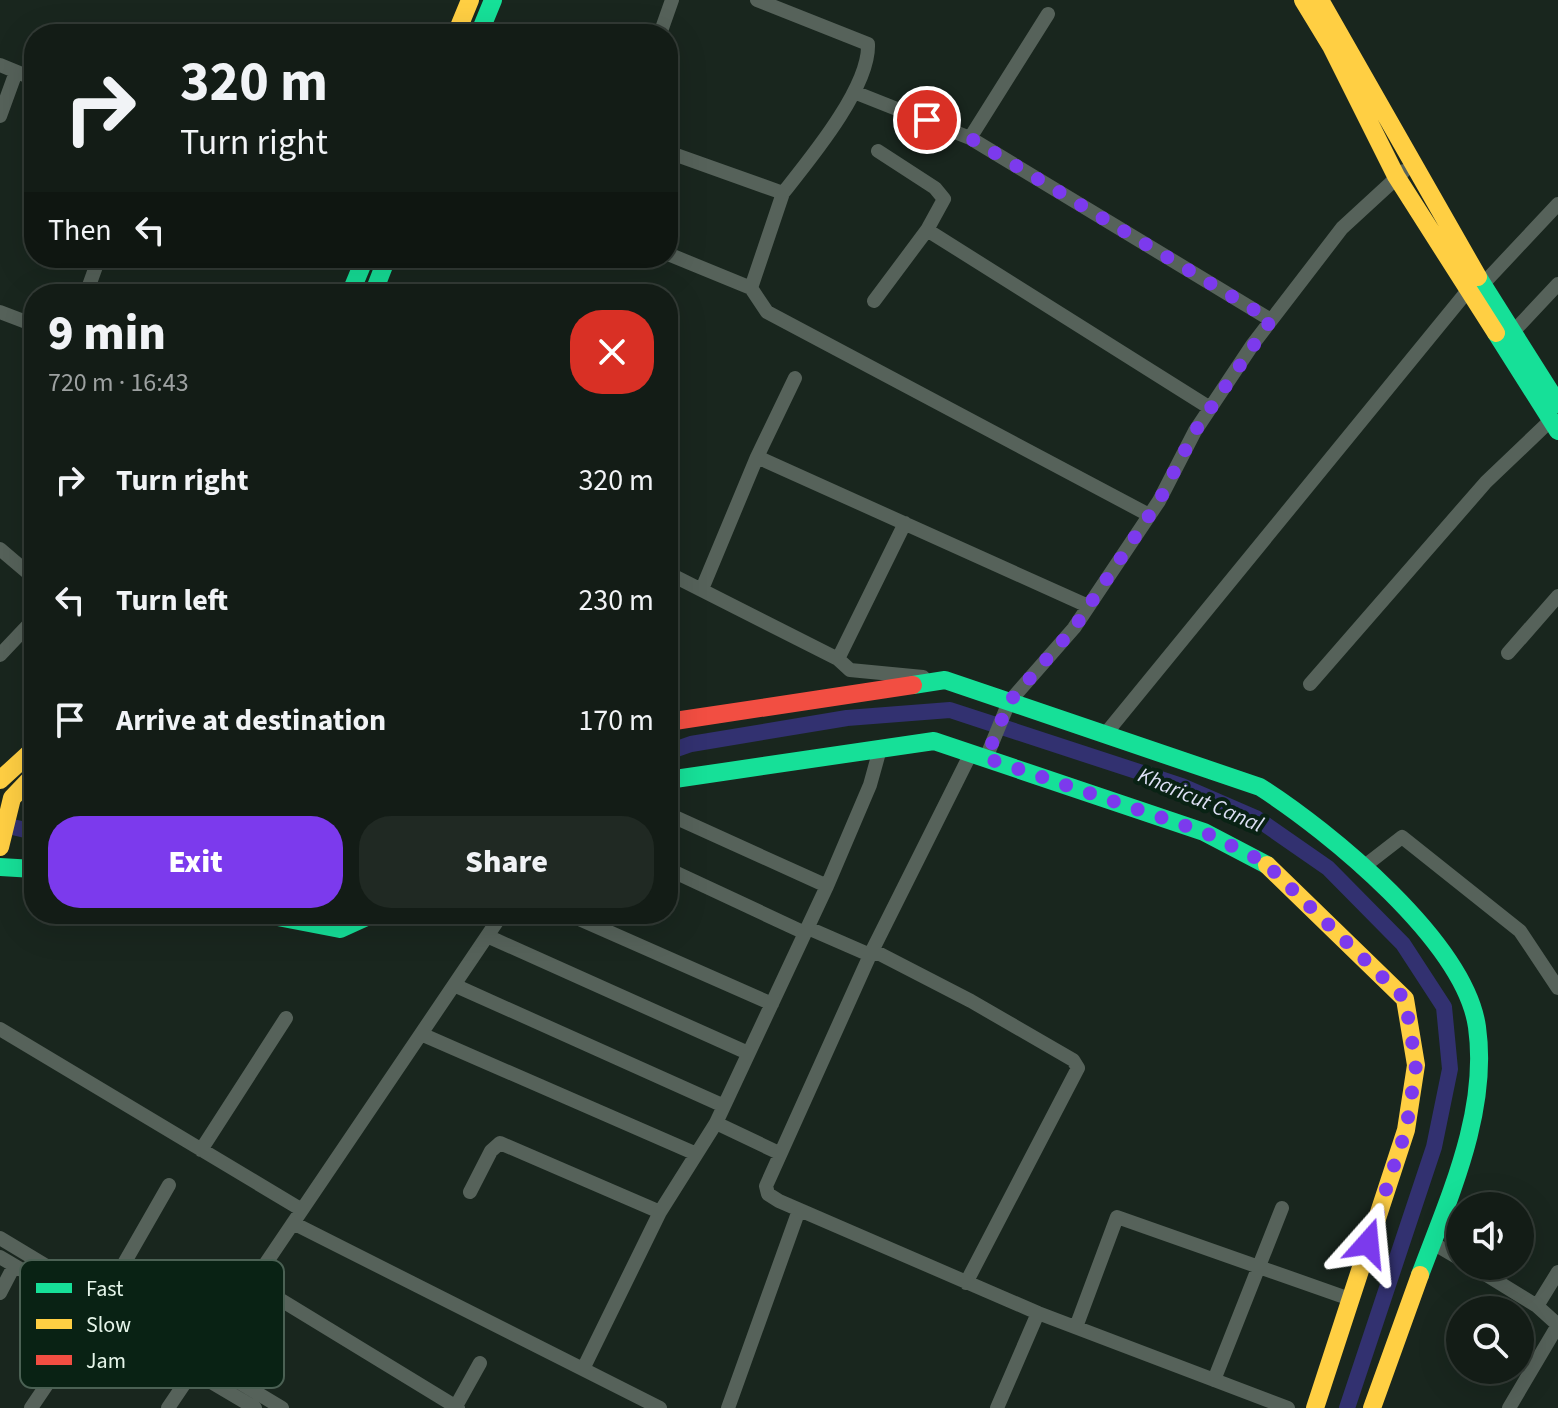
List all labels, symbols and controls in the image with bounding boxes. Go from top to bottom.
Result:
text: 320 m [180,43,328,122]
icon: right [48,56,152,160]
pin [893,86,961,154]
icon: arrive [905,98,949,142]
text: Turn right [180,117,328,168]
icon: left [128,208,172,252]
text: Then [48,209,112,252]
text: 9 min [48,300,166,368]
button: close [570,310,654,394]
text: 720 m · 16:43 [48,364,189,401]
icon: right [48,458,92,502]
text: Turn right [116,459,248,502]
text: 320 m [578,459,654,502]
icon: left [48,578,92,622]
text: Turn left [116,579,228,622]
text: 230 m [578,579,654,622]
icon: arrive [48,698,92,742]
text: Arrive at destination [116,699,386,742]
text: 170 m [578,699,654,742]
water label: Kharicut Canal [1133,759,1269,841]
button: Exit [48,816,343,908]
button: Share [359,816,654,908]
map controls [1446,1192,1534,1384]
button: sound [1446,1192,1534,1280]
position arrow [1326,1201,1410,1285]
legend [20,1260,284,1388]
text: Fast [86,1273,124,1305]
button: search [1446,1296,1534,1384]
text: Slow [86,1309,131,1341]
text: Jam [86,1345,126,1377]

